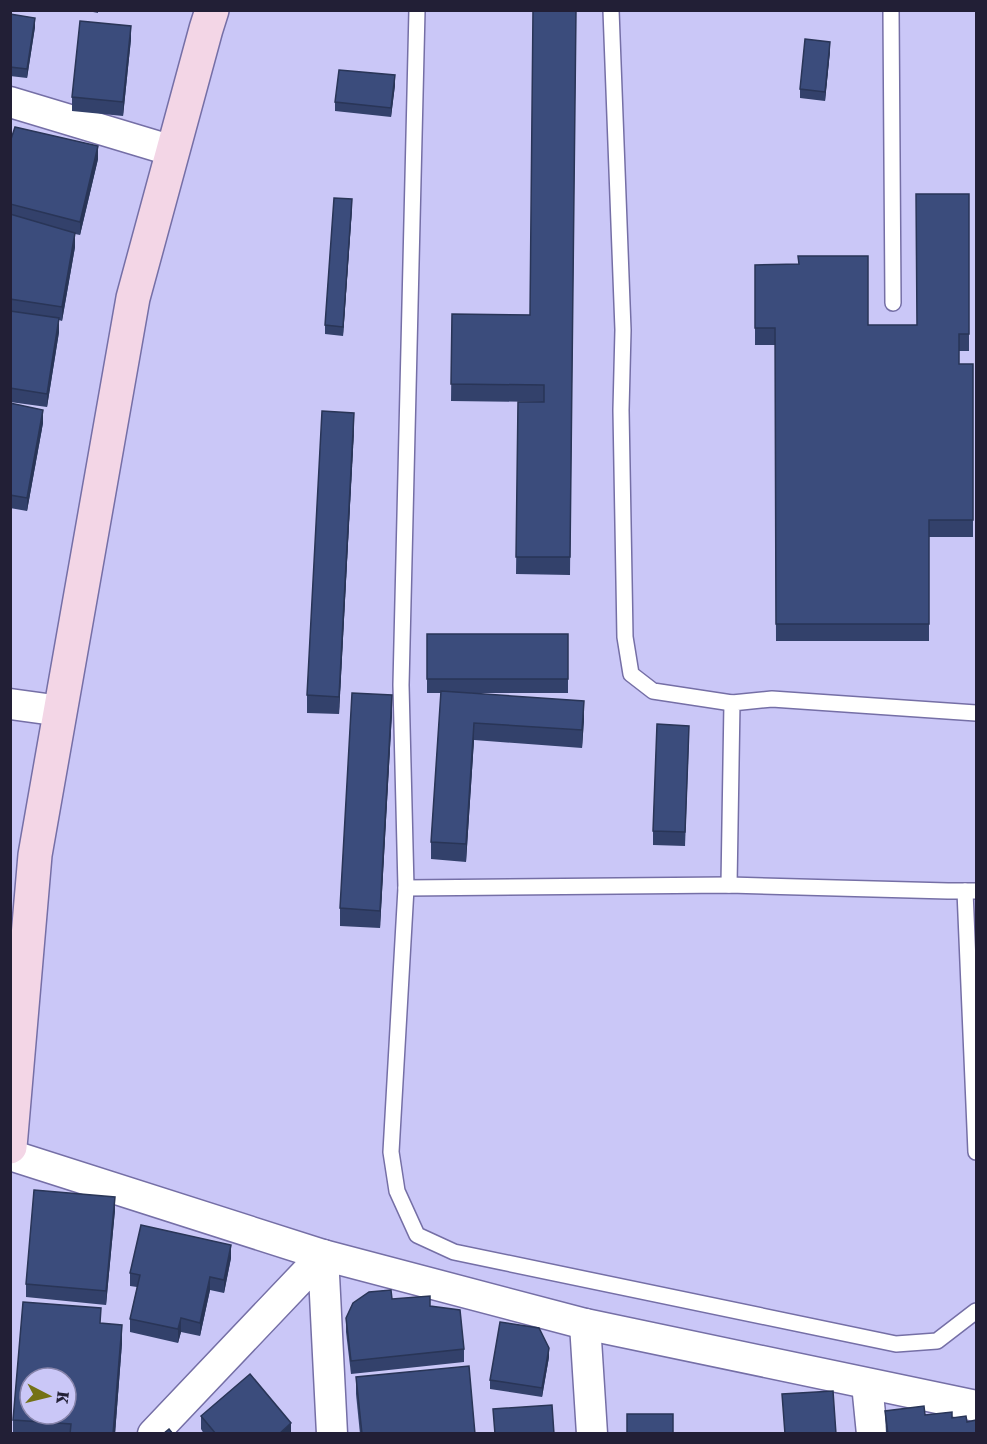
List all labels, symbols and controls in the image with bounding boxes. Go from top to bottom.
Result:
north arrow [18,1366,78,1426]
text: K [52,1390,73,1406]

